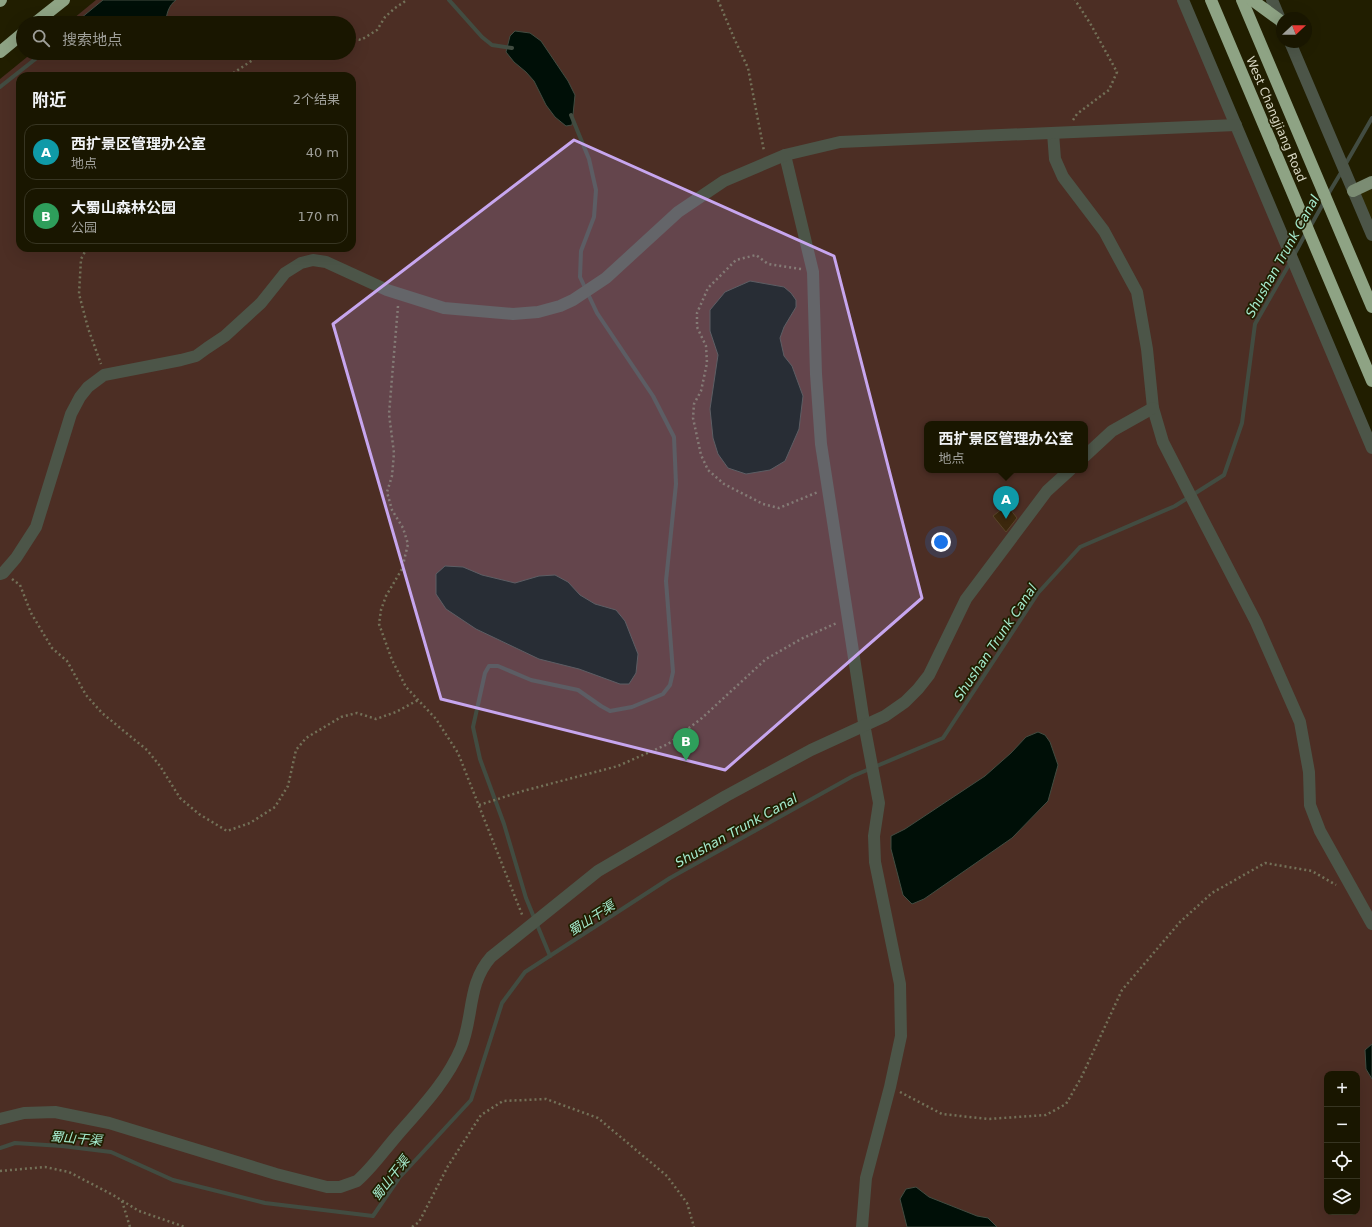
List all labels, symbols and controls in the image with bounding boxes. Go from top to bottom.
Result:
north arrow [1276,12,1312,48]
search box [16,16,356,60]
icon: search [30,27,52,49]
text: 搜索地点 [62,31,122,49]
street label: West Changjiang Road [1243,54,1309,184]
text: 附近 [32,90,66,110]
text: 2个结果 [293,92,340,107]
text: 西扩景区管理办公室 [71,135,206,153]
text: A [41,145,51,160]
text: 40 m [306,145,339,160]
text: 地点 [71,156,97,171]
water label: Shushan Trunk Canal [1243,192,1322,320]
text: 大蜀山森林公园 [71,199,176,217]
text: B [41,209,51,224]
text: 170 m [297,209,339,224]
text: 公园 [71,220,97,235]
popup [924,421,1088,473]
text: 西扩景区管理办公室 [938,430,1074,448]
text: 地点 [938,451,965,466]
pin: A [993,486,1019,519]
your location [931,532,951,552]
water label: Shushan Trunk Canal [951,581,1040,703]
pin: B [673,728,699,761]
water label: Shushan Trunk Canal [673,790,800,870]
water label: 蜀山干渠 [565,897,619,939]
map controls [1324,1071,1360,1215]
button: + [1324,1071,1360,1107]
button: − [1324,1107,1360,1143]
water label: 蜀山干渠 [49,1129,104,1148]
button: locate [1324,1143,1360,1179]
water label: 蜀山干渠 [368,1152,414,1203]
button: layers [1324,1179,1360,1215]

